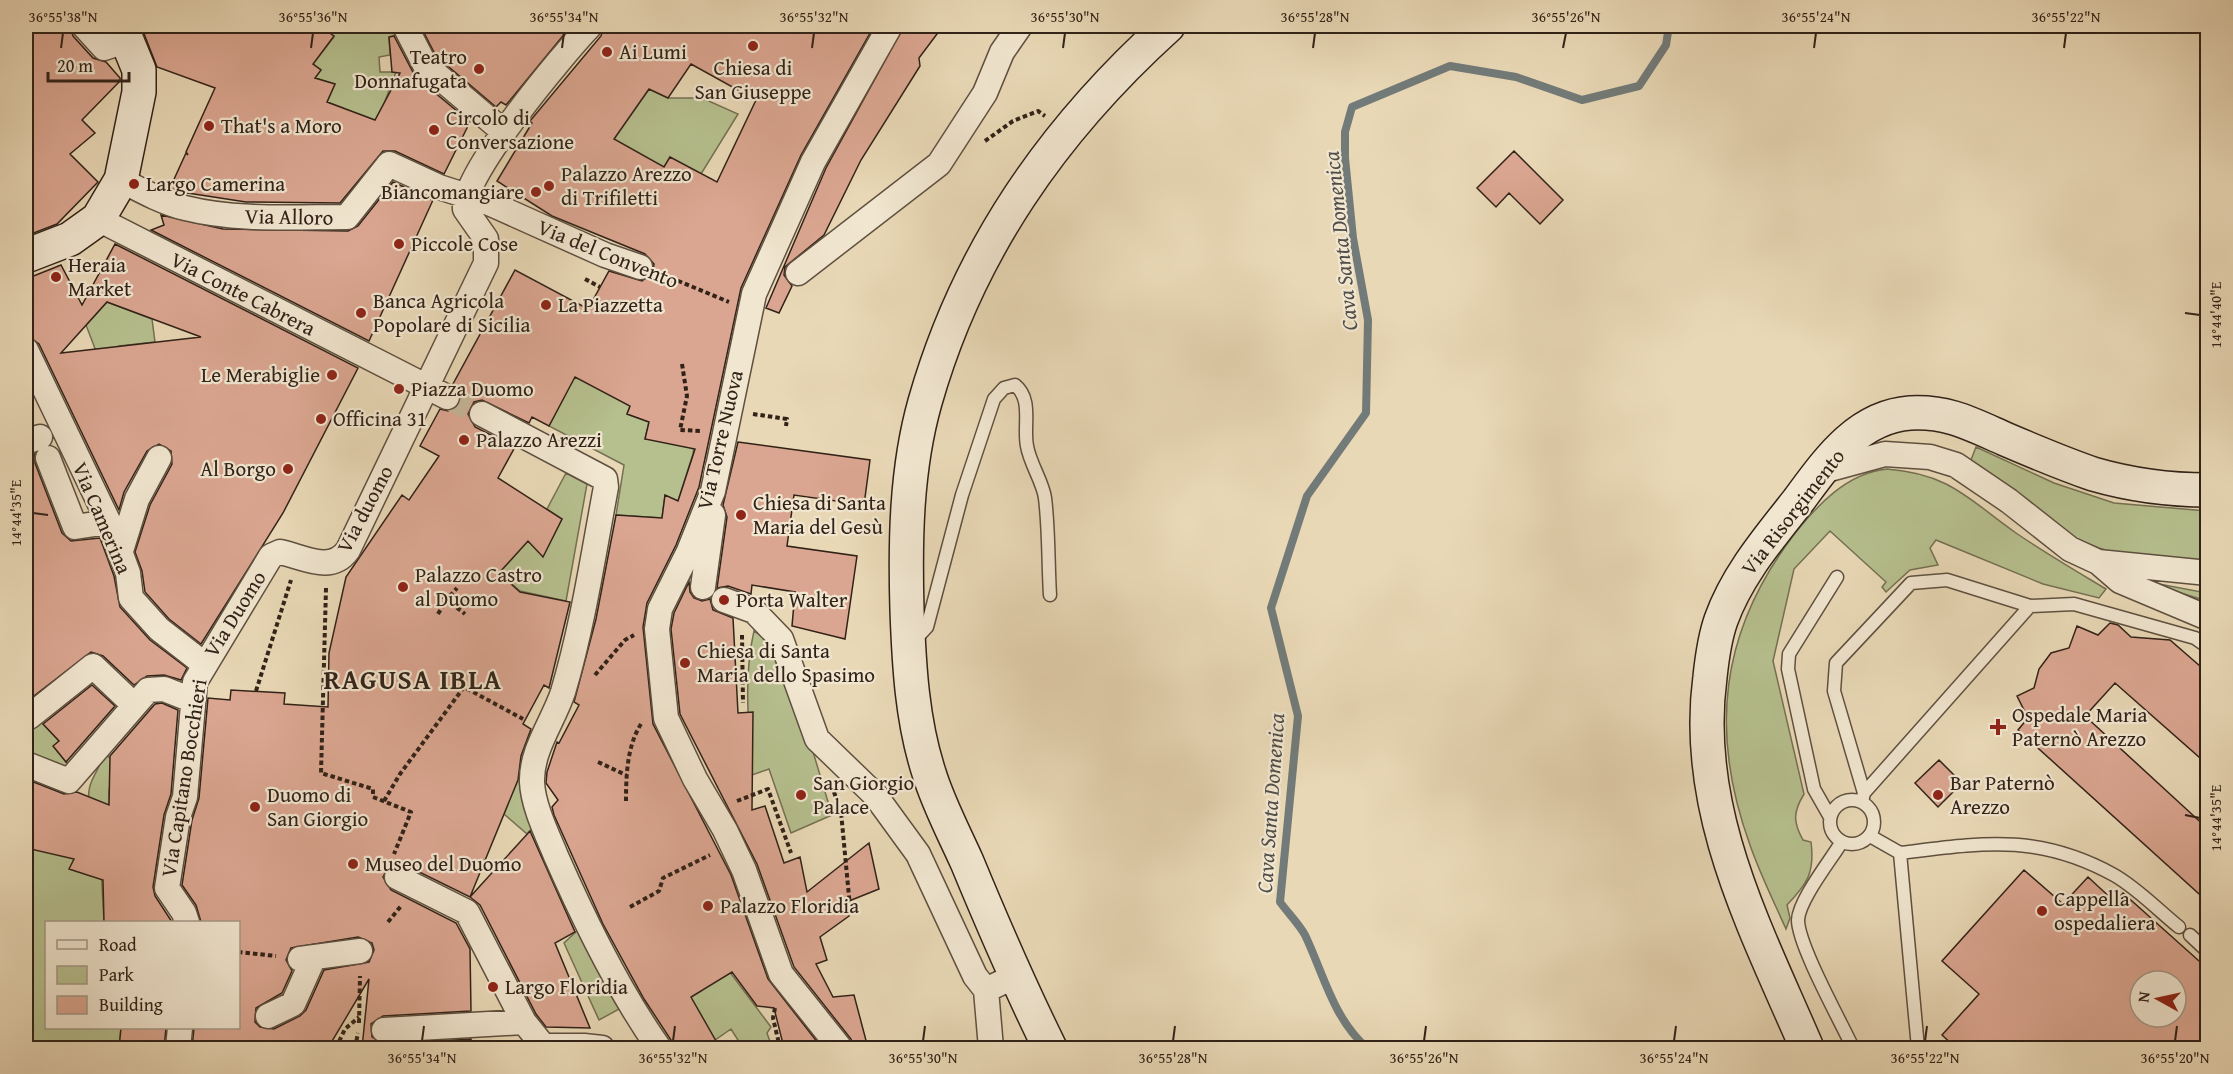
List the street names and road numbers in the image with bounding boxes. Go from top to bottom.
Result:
street label: Via Alloro [244,200,334,233]
street label: Via del Convento [533,211,683,296]
street label: Via Conte Cabrera [165,244,321,343]
street label: Via Torre Nuova [688,367,751,513]
street label: Via Risorgimento [1733,442,1852,582]
street label: Via Camerina [65,457,140,579]
street label: Via duomo [328,459,401,558]
street label: Via Duomo [196,564,273,663]
street label: Via Capitano Bocchieri [153,677,214,879]

